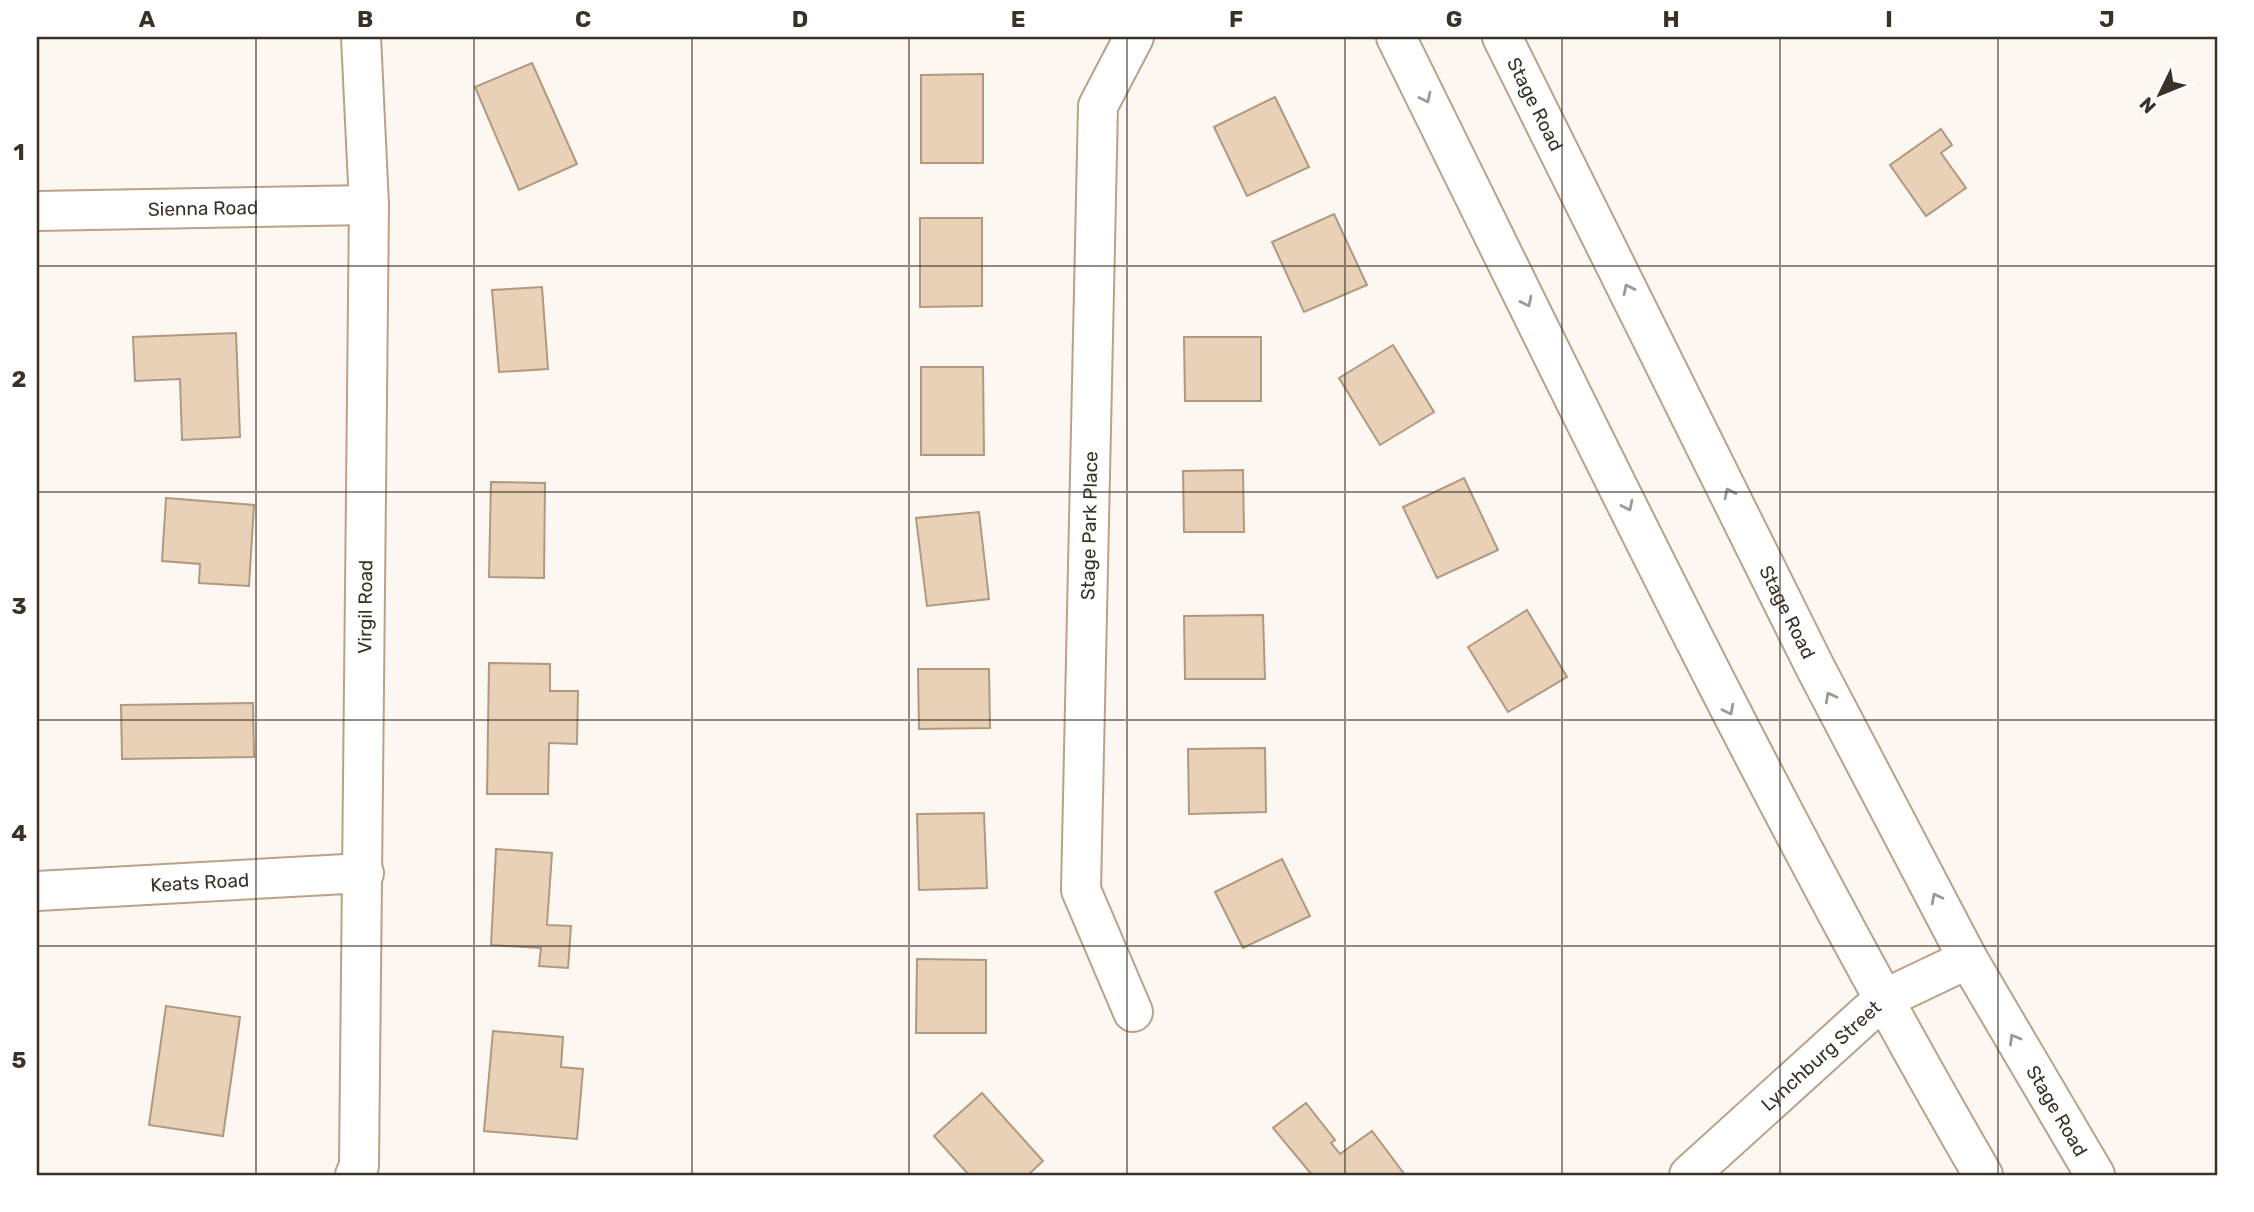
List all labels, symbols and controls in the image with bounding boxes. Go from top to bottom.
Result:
text: A [139,5,156,33]
text: B [357,5,373,33]
text: C [575,5,591,33]
text: D [792,5,808,33]
text: E [1011,5,1025,33]
text: F [1229,5,1243,33]
text: G [1446,5,1462,33]
text: H [1662,5,1680,33]
text: I [1885,5,1893,33]
text: J [2099,5,2115,33]
street label: Stage Road [1502,54,1568,155]
north arrow [2124,60,2194,130]
one-way arrow [1418,91,1432,103]
text: N [2135,92,2161,118]
text: 1 [13,138,25,166]
street label: Sienna Road [148,196,258,221]
one-way arrow [1622,284,1636,296]
one-way arrow [1519,295,1533,307]
text: 2 [12,365,26,393]
street label: Stage Park Place [1076,451,1103,600]
one-way arrow [1723,488,1737,500]
one-way arrow [1620,499,1634,511]
street label: Virgil Road [353,560,377,654]
street label: Stage Road [1754,562,1820,663]
text: 3 [11,592,27,620]
one-way arrow [1825,692,1839,704]
one-way arrow [1721,702,1735,715]
text: 4 [11,819,27,847]
street label: Keats Road [150,868,250,897]
one-way arrow [1931,893,1944,905]
street label: Lynchburg Street [1757,995,1886,1116]
one-way arrow [2009,1033,2022,1046]
text: 5 [12,1046,27,1074]
street label: Stage Road [2021,1061,2092,1160]

